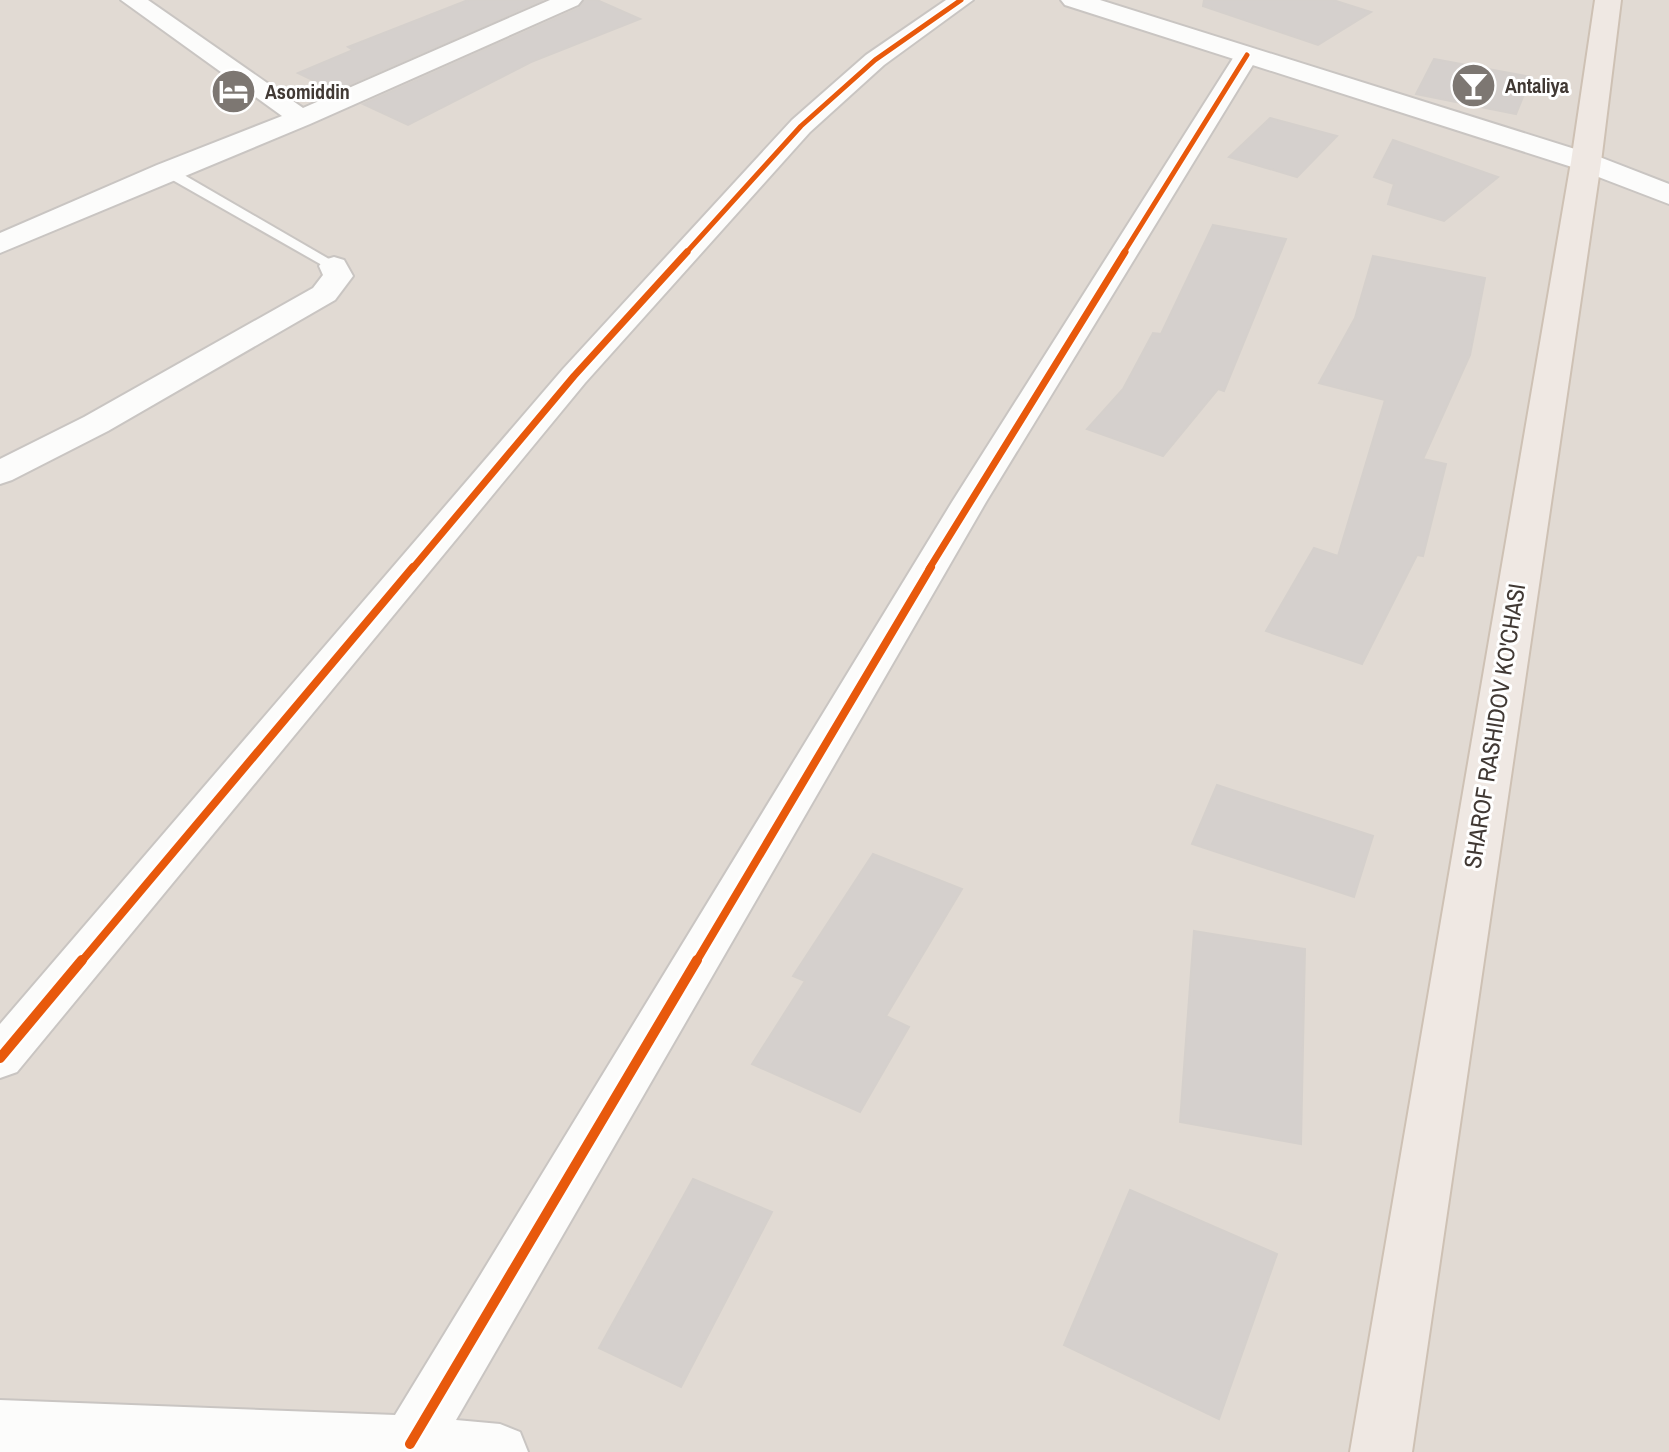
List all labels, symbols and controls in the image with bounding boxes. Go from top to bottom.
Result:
bar icon: Antaliya [1450,62,1498,110]
hotel icon: Asomiddin [210,68,258,116]
place label: Antaliya [1505,72,1569,99]
place label: Asomiddin [265,78,350,105]
street label: SHAROF RASHIDOV KO'CHASI [1456,581,1532,871]

